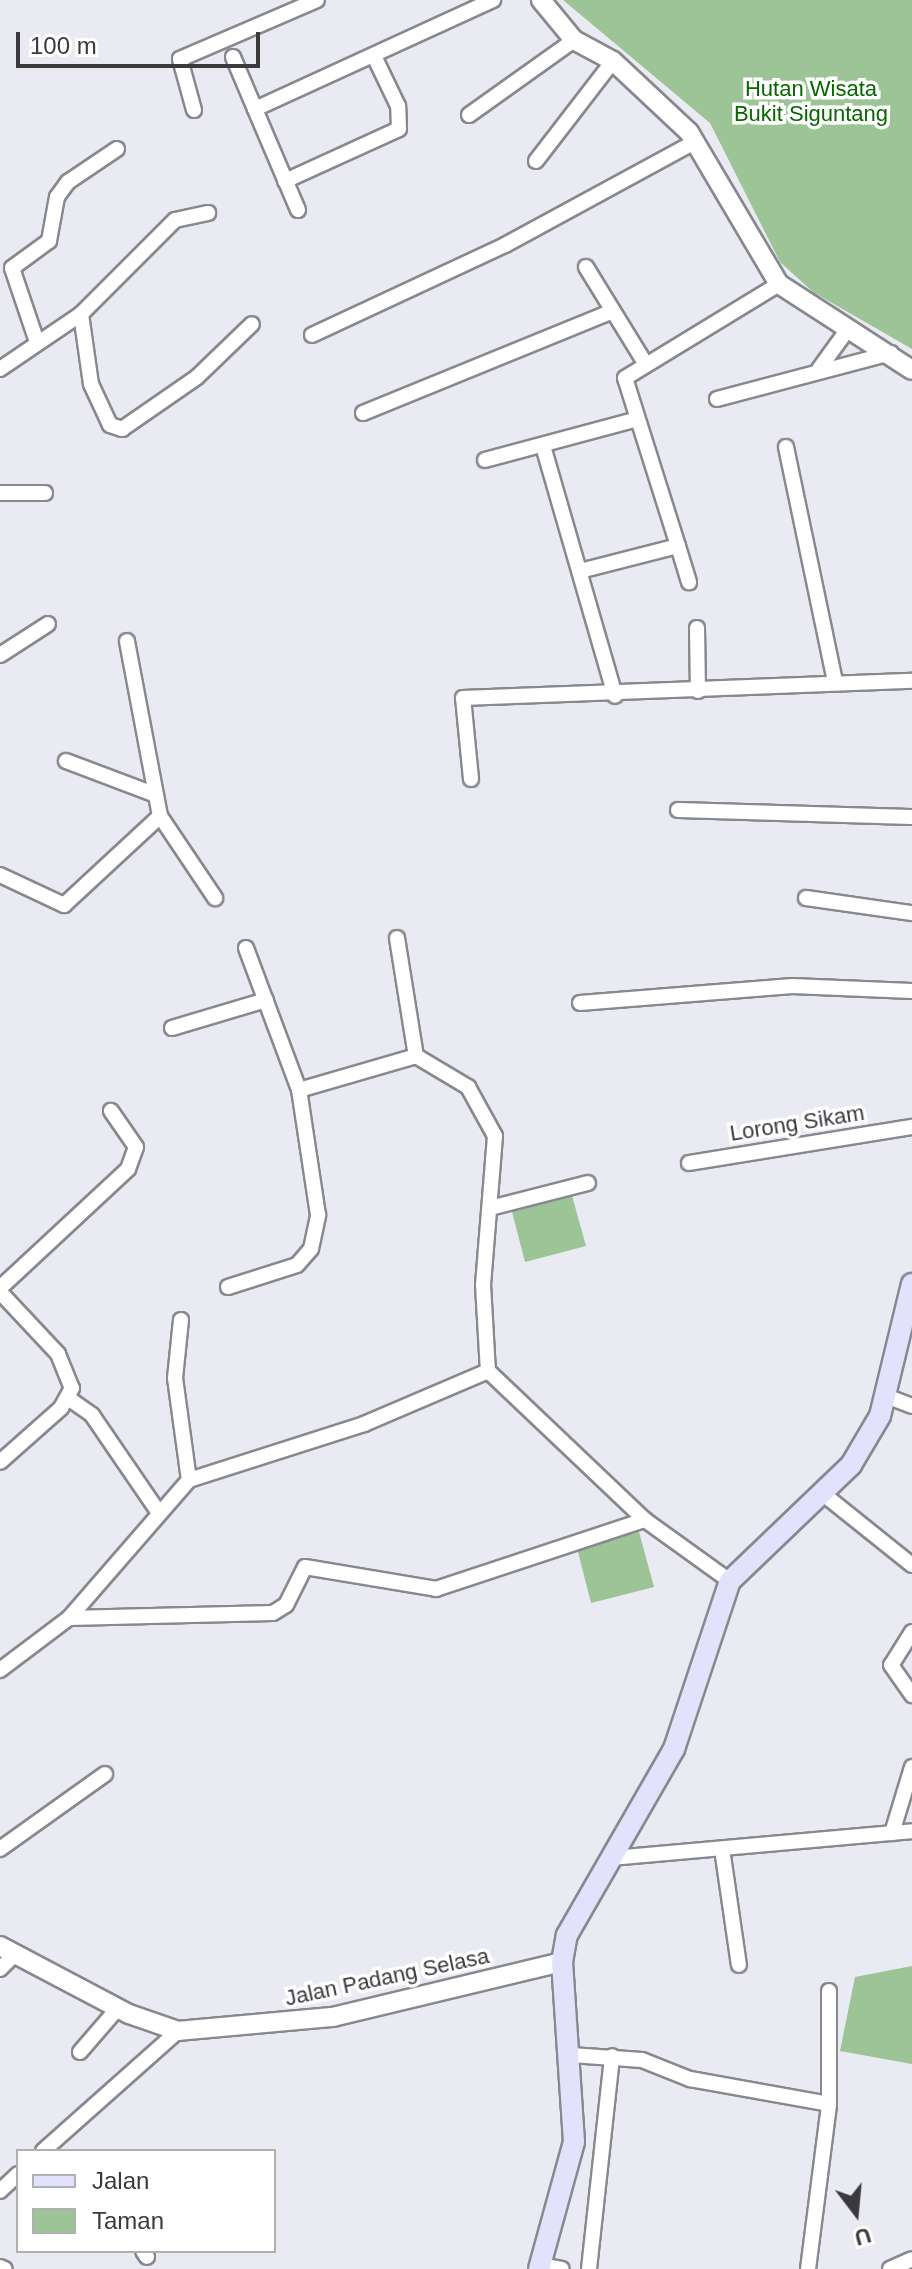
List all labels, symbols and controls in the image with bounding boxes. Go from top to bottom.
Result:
scale bar [20,16,264,66]
text: 100 m [30,32,97,59]
park label: Hutan Wisata Bukit Siguntang [734,75,888,126]
street label: Lorong Sikam [728,1099,866,1147]
street label: Jalan Padang Selasa [283,1942,491,2012]
legend [16,2149,276,2253]
text: Jalan [92,2167,149,2194]
north arrow [816,2173,896,2253]
text: Taman [92,2207,164,2234]
text: U [852,2222,874,2251]

